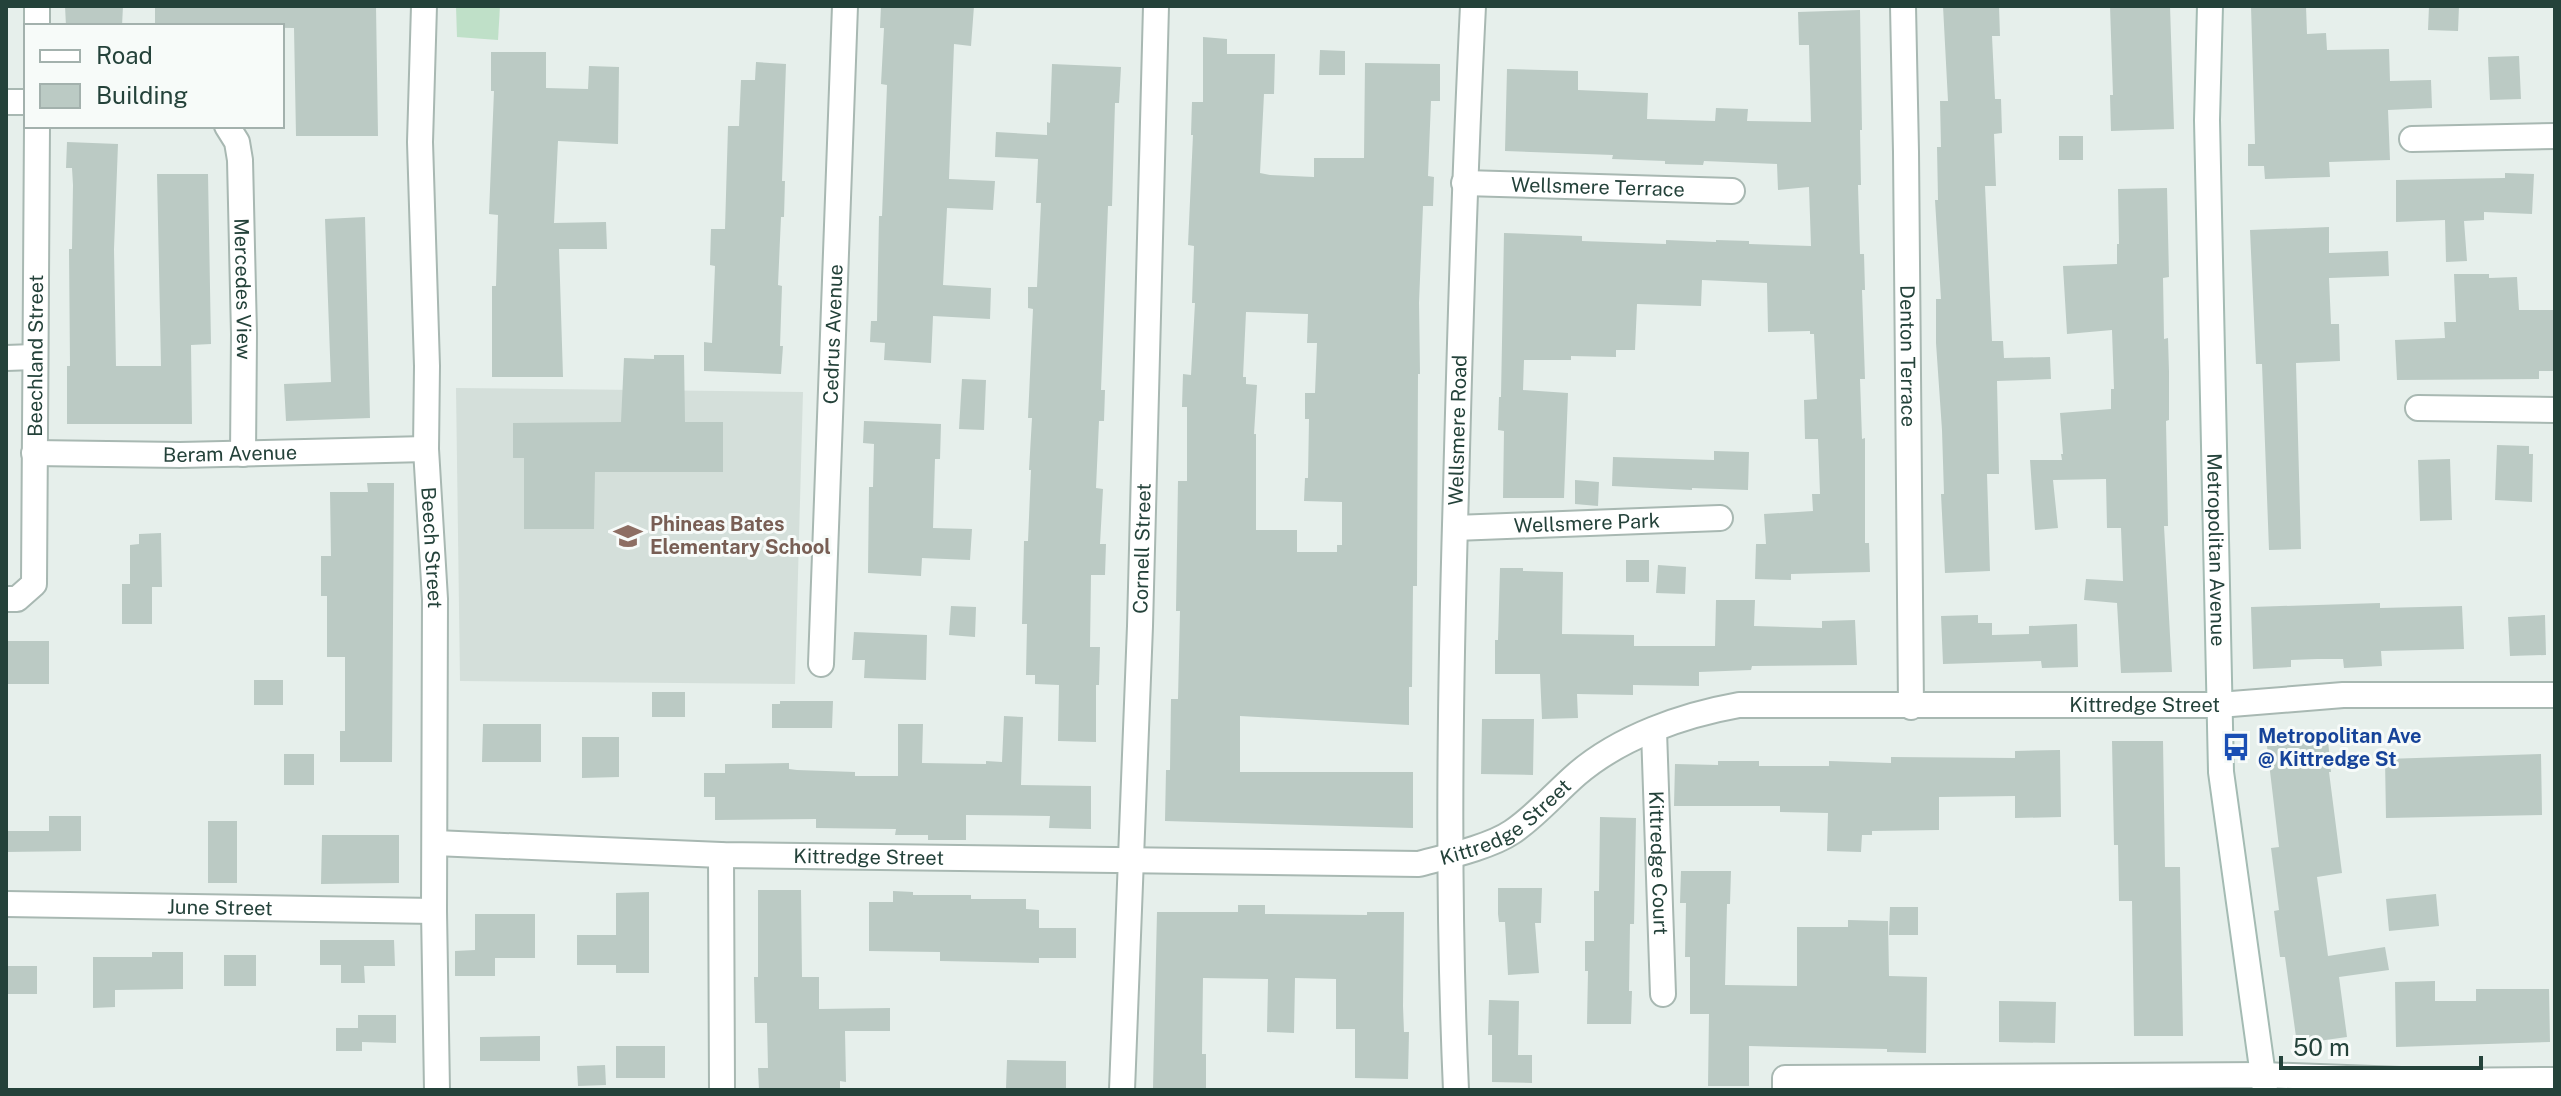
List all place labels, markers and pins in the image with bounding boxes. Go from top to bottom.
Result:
place label: Phineas Bates Elementary School [650,512,831,559]
school or university icon: Phineas Bates Elementary School [613,521,643,551]
place label: Metropolitan Ave @ Kittredge St [2258,724,2422,771]
bus stop icon: Metropolitan Ave @ Kittredge St [2221,732,2251,762]

